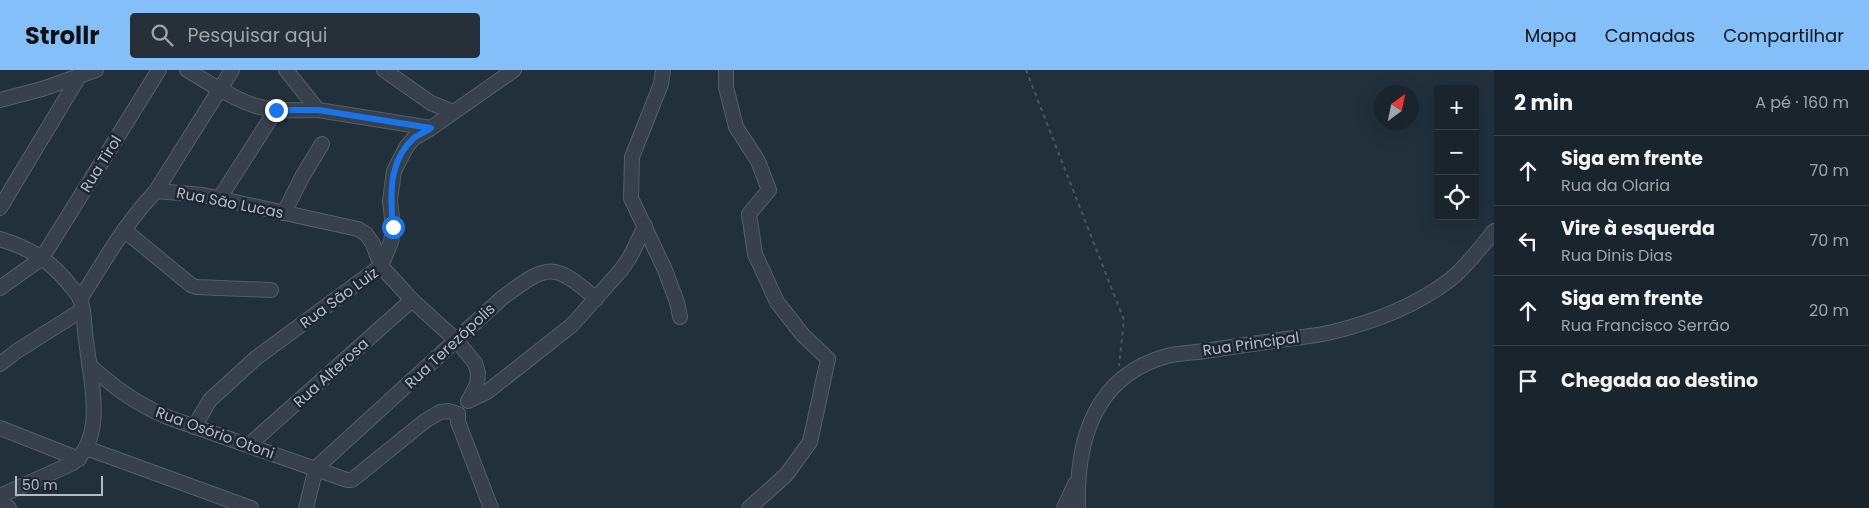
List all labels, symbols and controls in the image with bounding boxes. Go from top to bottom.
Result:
search box [130,13,480,58]
text: Strollr [25,19,100,52]
icon: search [148,21,176,49]
text: Pesquisar aqui [188,22,327,49]
text: Mapa [1525,23,1577,48]
text: Camadas [1605,23,1695,48]
text: Compartilhar [1723,23,1844,48]
north arrow [1374,85,1419,130]
map controls [1434,85,1479,220]
button: + [1434,85,1479,130]
text: 2 min [1514,88,1573,117]
text: A pé · 160 m [1755,91,1849,114]
route end [265,99,288,122]
button: − [1434,130,1479,175]
street label: Rua Tirol [75,131,126,196]
text: Siga em frente [1561,145,1703,172]
icon: ahead [1514,157,1542,185]
text: 70 m [1809,159,1849,182]
text: Rua da Olaria [1561,174,1670,197]
button: locate [1434,175,1479,220]
street label: Rua São Lucas [175,182,286,223]
text: Vire à esquerda [1561,215,1715,242]
route start [382,216,405,239]
icon: left [1514,227,1542,255]
text: 70 m [1809,229,1849,252]
text: Rua Dinis Dias [1561,244,1673,267]
street label: Rua São Luiz [295,262,382,333]
text: Siga em frente [1561,285,1703,312]
icon: ahead [1514,297,1542,325]
street label: Rua Terezópolis [400,298,500,393]
text: 20 m [1809,299,1849,322]
text: Rua Francisco Serrão [1561,314,1730,337]
street label: Rua Principal [1201,326,1301,361]
street label: Rua Alterosa [288,333,373,412]
icon: arrive [1514,367,1542,395]
text: Chegada ao destino [1561,367,1758,394]
street label: Rua Osório Otoni [153,401,278,464]
scale bar [15,473,102,496]
text: 50 m [22,475,58,495]

